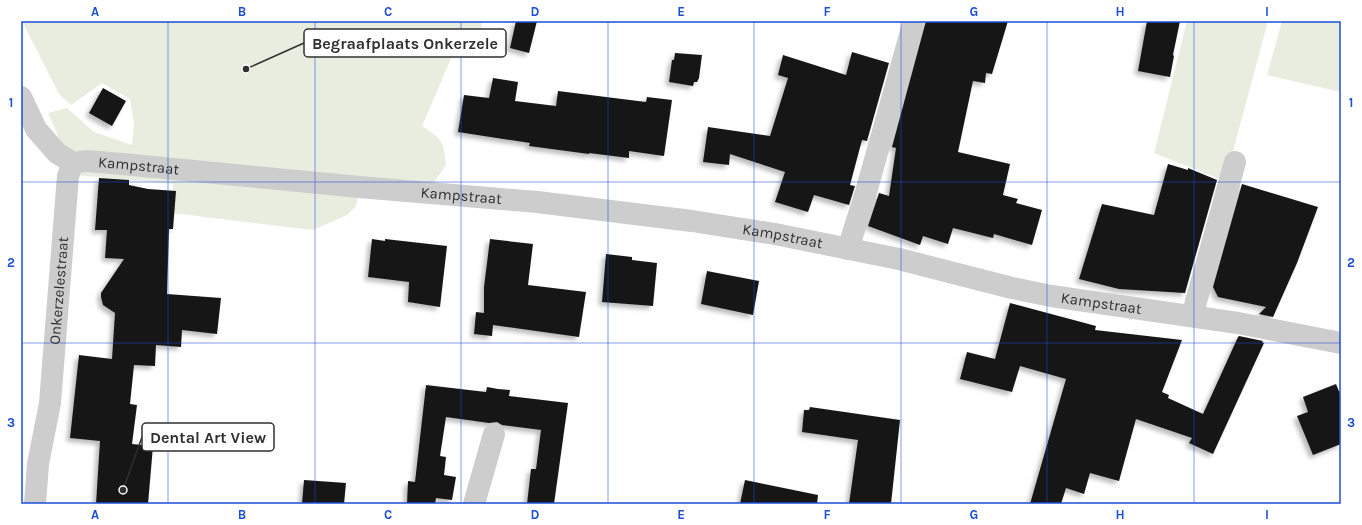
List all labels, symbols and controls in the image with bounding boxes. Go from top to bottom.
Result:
text: A [91,4,99,19]
text: B [238,4,246,19]
text: C [384,4,392,19]
text: D [531,4,540,19]
text: E [677,4,685,19]
text: F [823,4,831,19]
text: G [970,4,978,19]
text: H [1115,4,1125,19]
text: I [1265,4,1269,19]
callout: Begraafplaats Onkerzele [304,29,506,57]
text: Begraafplaats Onkerzele [312,34,498,53]
text: 1 [9,95,13,110]
text: 1 [1349,95,1353,110]
street label: Kampstraat [97,153,180,179]
street label: Kampstraat [420,183,503,208]
street label: Kampstraat [741,220,825,252]
street label: Onkerzelestraat [46,236,72,345]
text: 2 [7,255,15,270]
text: 2 [1347,255,1355,270]
street label: Kampstraat [1060,289,1143,318]
text: 3 [7,415,15,430]
text: 3 [1347,415,1355,430]
callout: Dental Art View [142,423,274,451]
text: Dental Art View [150,428,266,447]
text: A [91,507,99,522]
text: B [238,507,246,522]
text: C [384,507,392,522]
text: D [531,507,540,522]
text: E [677,507,685,522]
text: F [823,507,831,522]
text: G [970,507,978,522]
text: H [1115,507,1125,522]
text: I [1265,507,1269,522]

